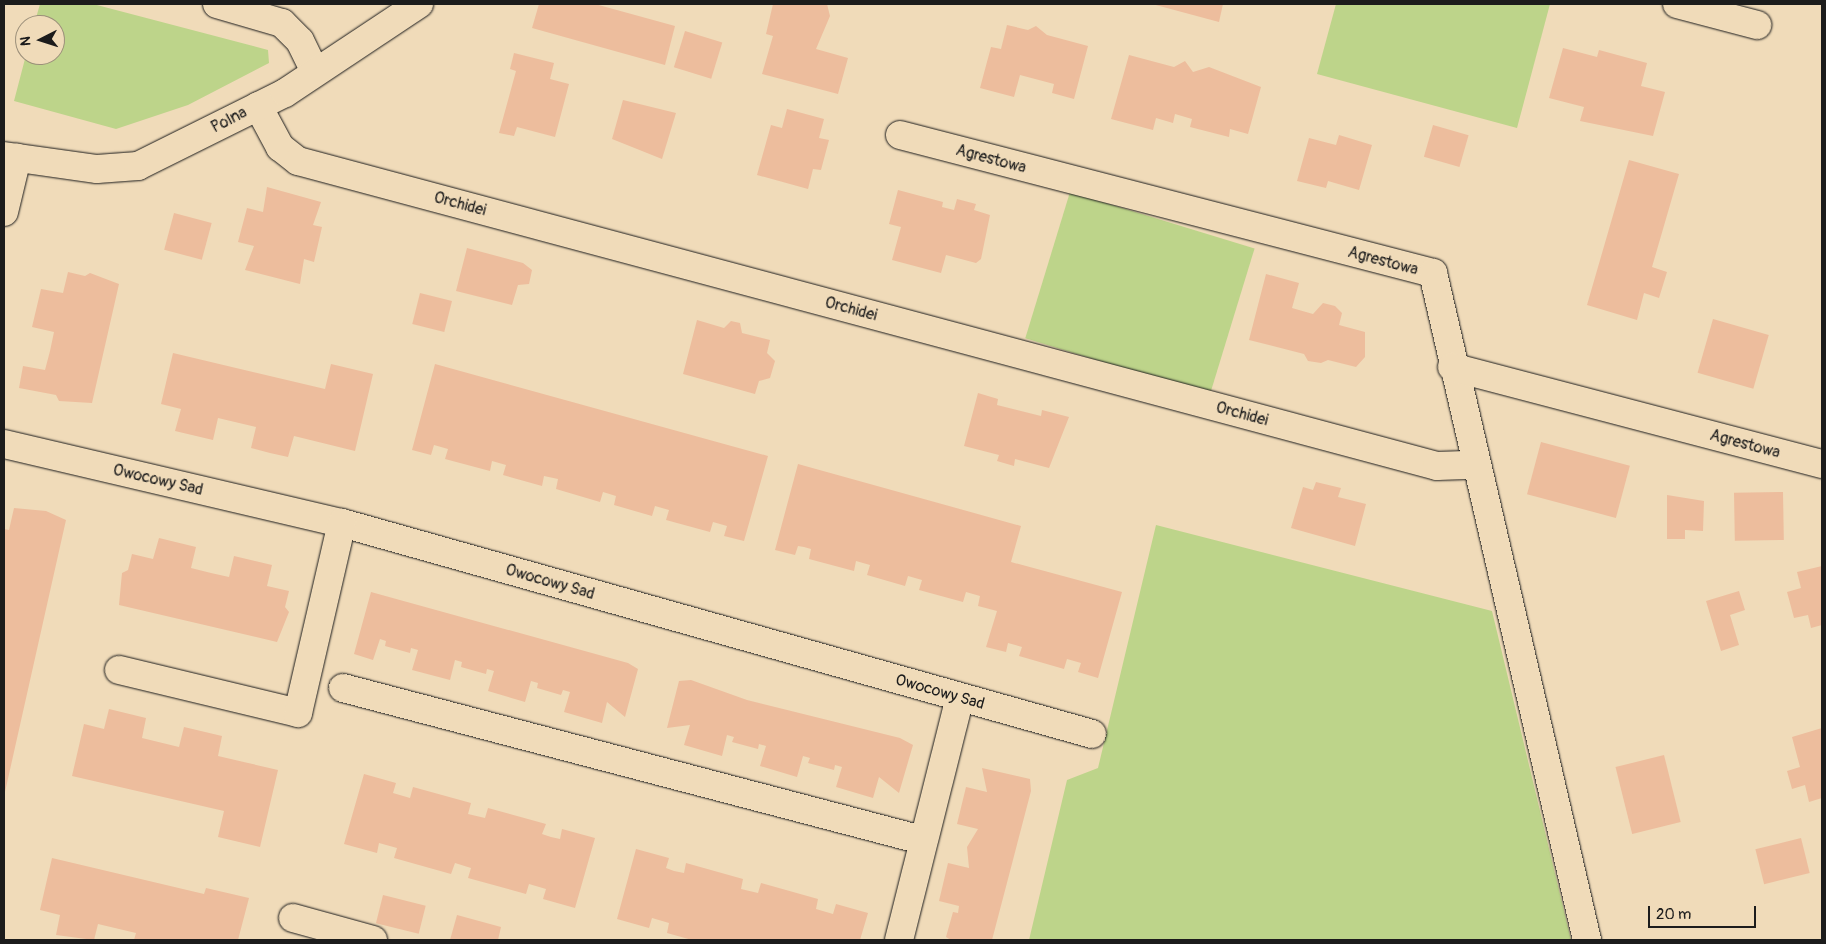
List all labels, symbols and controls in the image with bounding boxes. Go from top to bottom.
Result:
north arrow [15,15,65,65]
text: N [17,36,34,47]
street label: Polna [208,103,250,137]
street label: Agrestowa [954,140,1028,178]
street label: Orchidei [432,188,488,220]
street label: Agrestowa [1346,242,1420,280]
street label: Orchidei [823,293,879,325]
street label: Orchidei [1214,398,1270,430]
street label: Agrestowa [1708,425,1782,463]
street label: Owocowy Sad [111,460,205,500]
street label: Owocowy Sad [503,560,597,604]
street label: Owocowy Sad [893,670,987,714]
scale bar [1651,896,1758,928]
text: 20 m [1656,905,1691,924]

